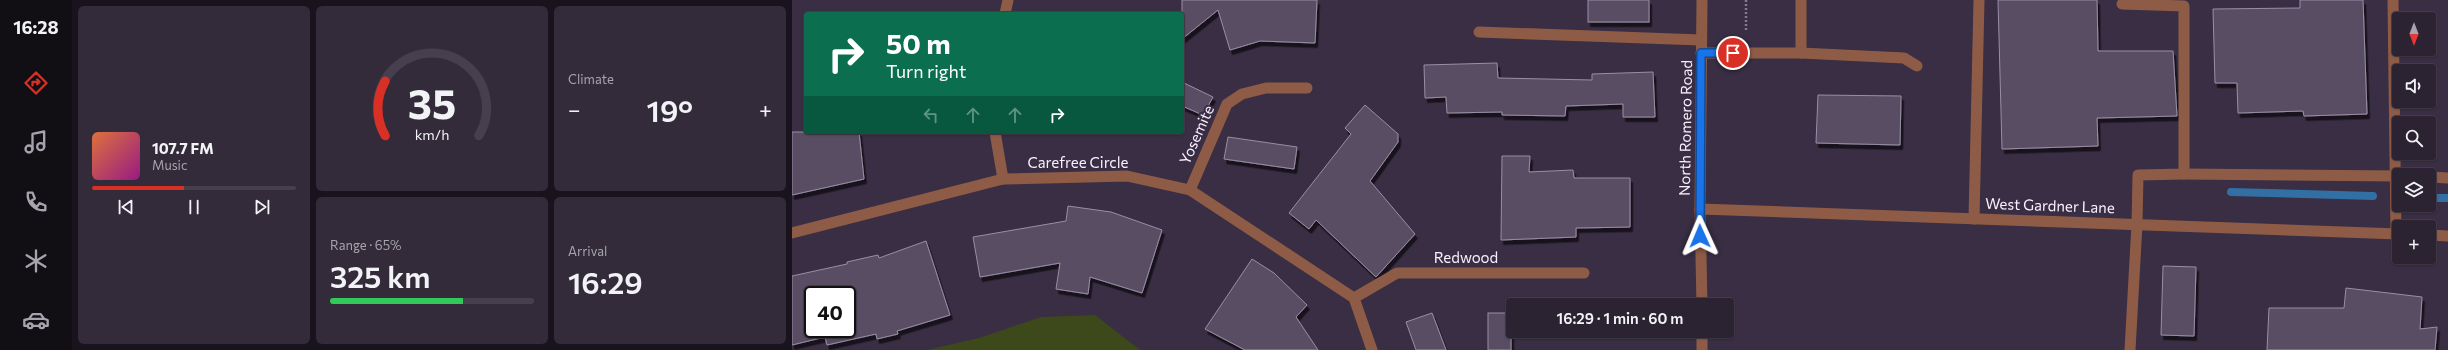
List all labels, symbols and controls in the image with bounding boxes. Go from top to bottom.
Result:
north arrow [2392,12,2436,56]
map controls [2392,12,2436,264]
text: 16:28 [13,16,59,38]
text: 50 m [886,26,951,60]
icon: right [820,28,872,80]
pin [1716,36,1750,70]
icon: arrive [1722,42,1744,64]
text: Turn right [886,60,966,82]
street label: North Romero Road [1675,60,1695,196]
button: sound [2392,64,2436,108]
icon: directions [22,69,50,97]
text: Climate [568,71,614,87]
text: 35 [408,77,456,128]
text: 19° [647,91,693,128]
text: − [568,96,581,123]
text: + [759,96,772,123]
street label: Yosemite [1175,102,1217,167]
icon: left [920,104,942,126]
icon: ahead [962,104,984,126]
icon: ahead [1004,104,1026,126]
icon: right [1046,104,1068,126]
button: search [2392,116,2436,160]
text: km/h [415,125,449,143]
icon: music [22,128,50,156]
text: 107.7 FM [152,139,214,157]
street label: Carefree Circle [1027,153,1129,171]
text: Music [152,157,187,173]
button: layers [2392,168,2436,212]
icon: phone [22,188,50,216]
street label: West Gardner Lane [1985,194,2115,216]
icon: previous [115,196,137,218]
icon: pause [183,196,205,218]
icon: next [251,196,273,218]
position arrow [1679,215,1721,257]
button: + [2392,220,2436,264]
text: Range · 65% [330,237,402,253]
text: Arrival [568,243,607,259]
icon: climate [22,247,50,275]
street label: Redwood [1434,248,1498,266]
text: 325 km [330,257,430,294]
text: 16:29 [568,263,643,300]
speed limit sign: 40 [804,286,856,338]
icon: car [22,306,50,334]
text: 16:29 · 1 min · 60 m [1557,309,1683,327]

